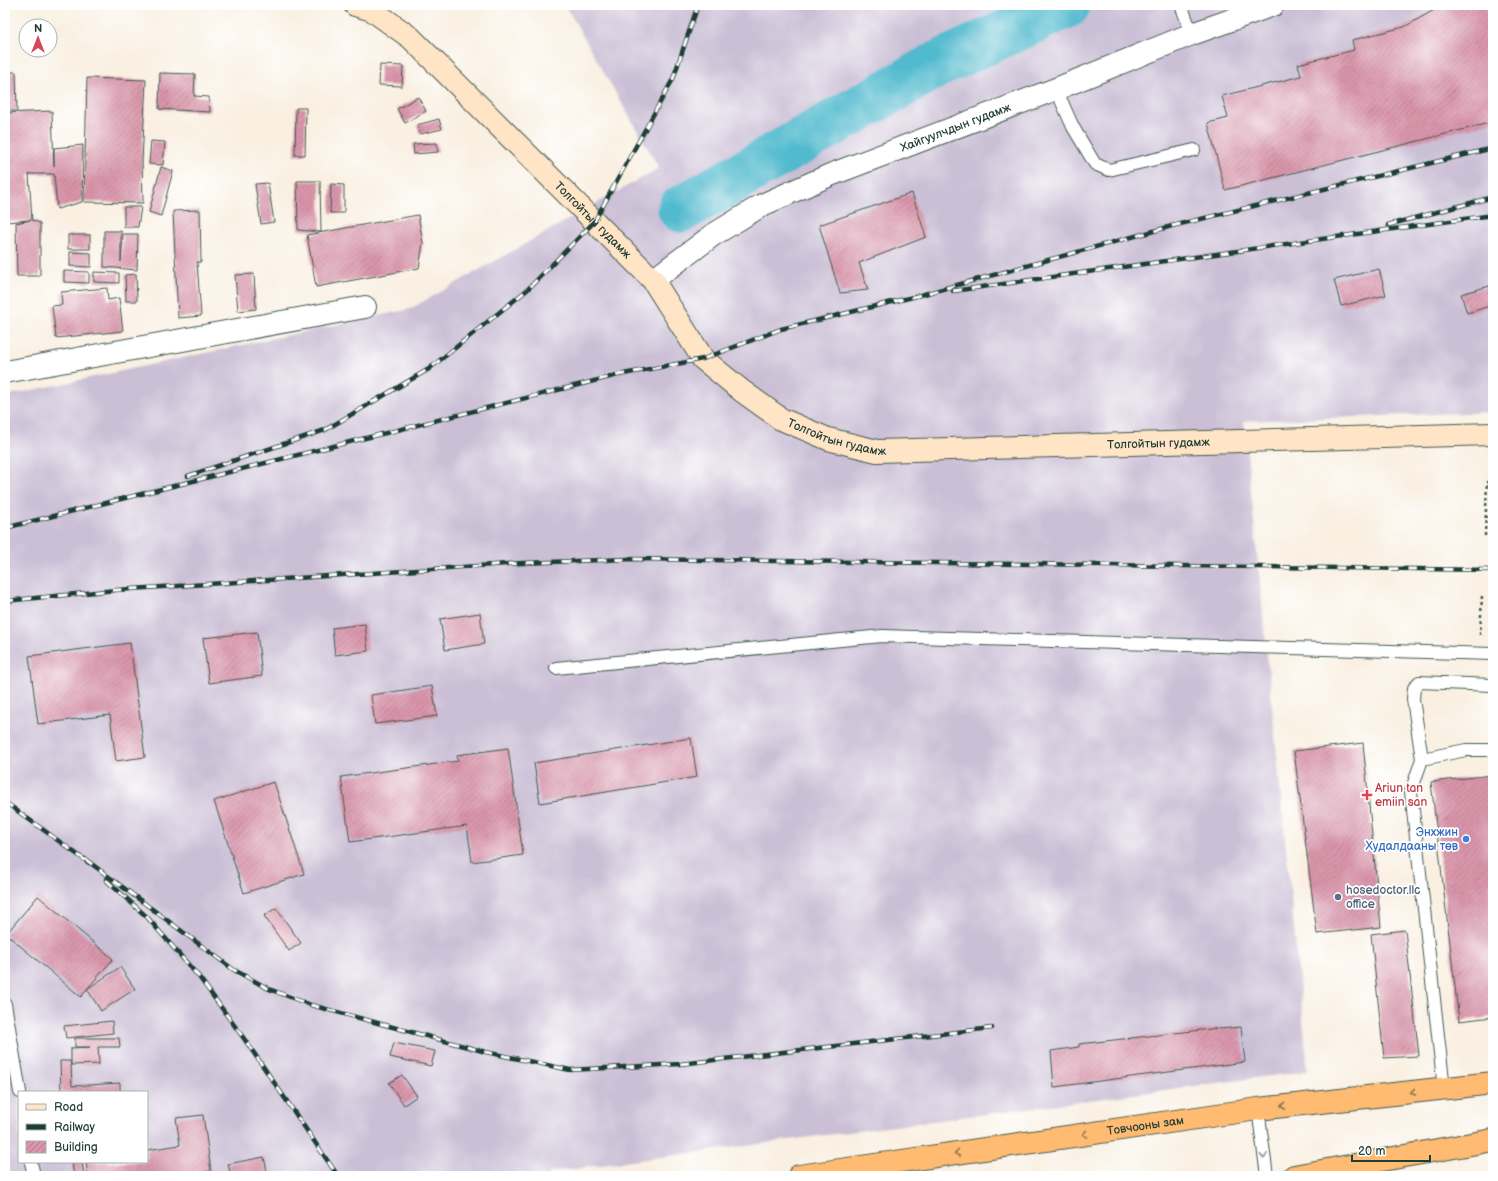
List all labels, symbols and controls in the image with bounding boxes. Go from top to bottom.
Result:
north arrow [18,18,58,58]
text: N [34,22,42,35]
street label: Хайгуулчдын гудамж [898,100,1014,156]
street label: Толгойтын гудамж [551,179,635,262]
street label: Толгойтын гудамж [785,416,887,459]
street label: Толгойтын гудамж [1107,435,1211,453]
place label: Ariun tan emiin san [1375,781,1427,810]
marker: Ariun tan emiin san [1362,790,1372,800]
place label: Энхжин Худалдааны төв [1366,825,1459,854]
marker: Энхжин Худалдааны төв [1461,834,1471,844]
place label: hosedoctor.llc office [1346,883,1420,912]
marker: hosedoctor.llc office [1333,892,1343,902]
one-way arrow [1409,1087,1416,1096]
legend [18,1091,148,1163]
text: Road [54,1100,83,1115]
one-way arrow [1280,1101,1286,1110]
street label: Товчооны зам [1106,1113,1185,1139]
text: Railway [54,1120,96,1135]
one-way arrow [1082,1129,1088,1138]
scale bar [1352,1137,1430,1163]
text: Building [54,1140,98,1155]
text: 20 m [1358,1144,1385,1159]
one-way arrow [954,1148,960,1157]
one-way arrow [1259,1153,1268,1159]

